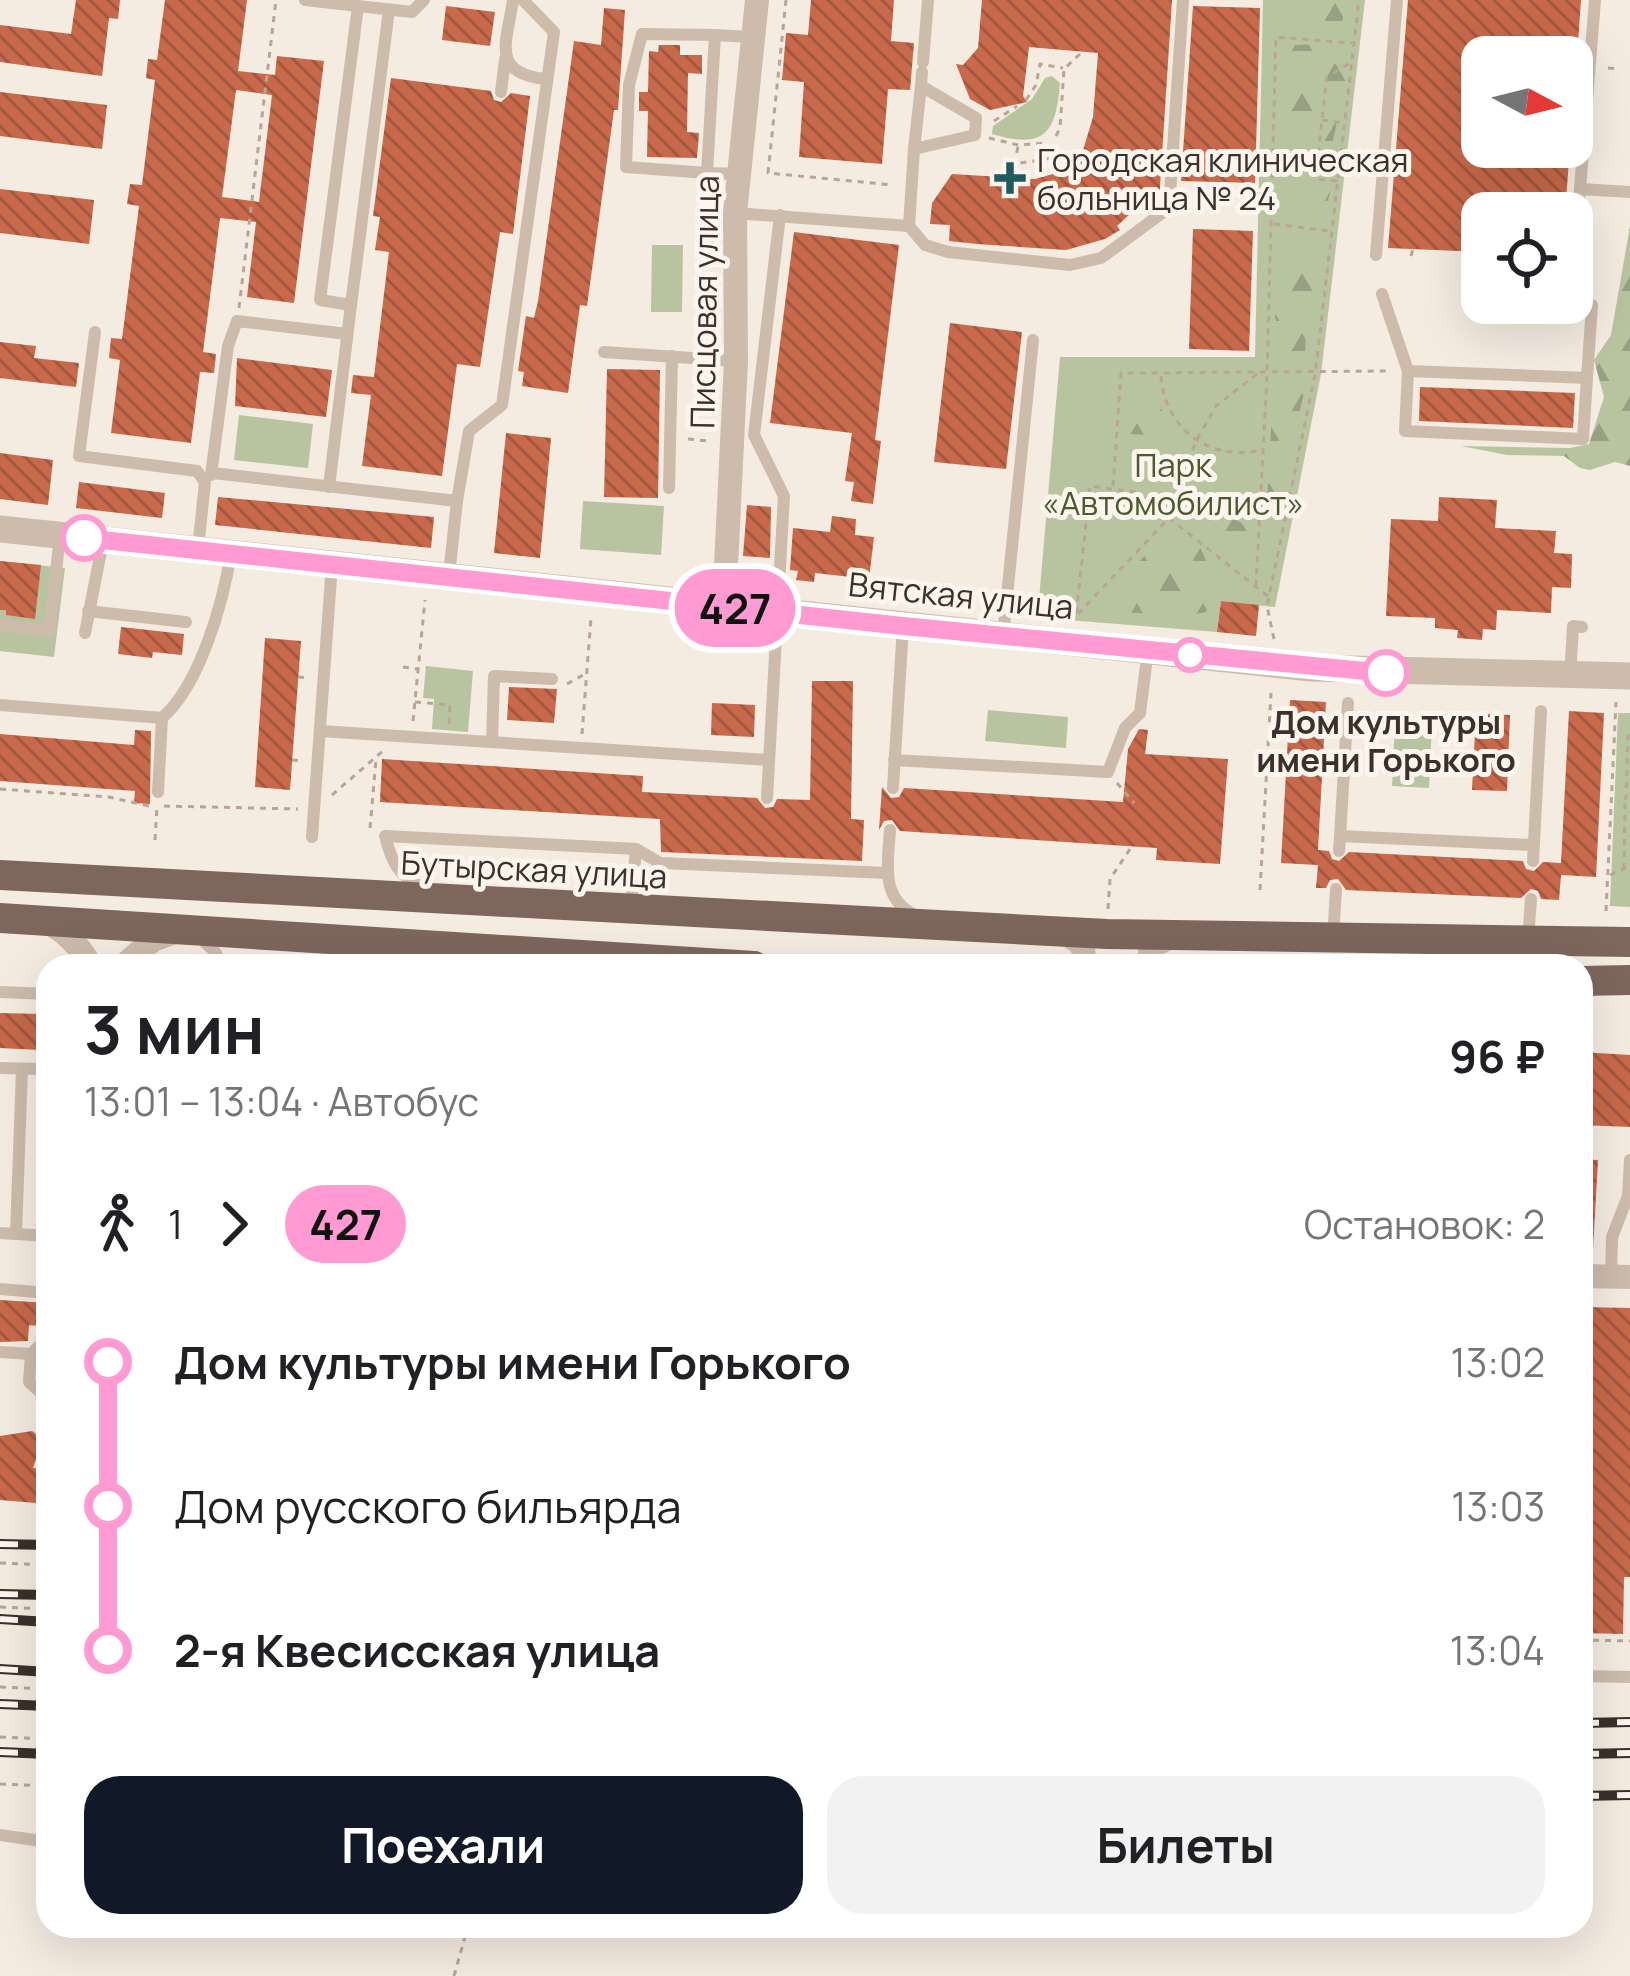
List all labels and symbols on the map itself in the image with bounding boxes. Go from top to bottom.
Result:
north arrow [1461,36,1593,168]
place label: Городская клиническая больница № 24 [1037,137,1409,220]
marker: Городская клиническая больница № 24 [994,162,1026,194]
street label: Писцовая улица [679,175,729,429]
park label: Парк «Автомобилист» [1042,442,1304,525]
unlabelled marker [62,516,106,560]
street label: Вятская улица [846,561,1076,629]
line badge: 427 [666,569,804,647]
unlabelled marker [1174,639,1206,671]
marker: Дом культуры имени Горького [1364,651,1408,695]
place label: Дом культуры имени Горького [1256,699,1516,782]
street label: Бутырская улица [400,840,668,898]

